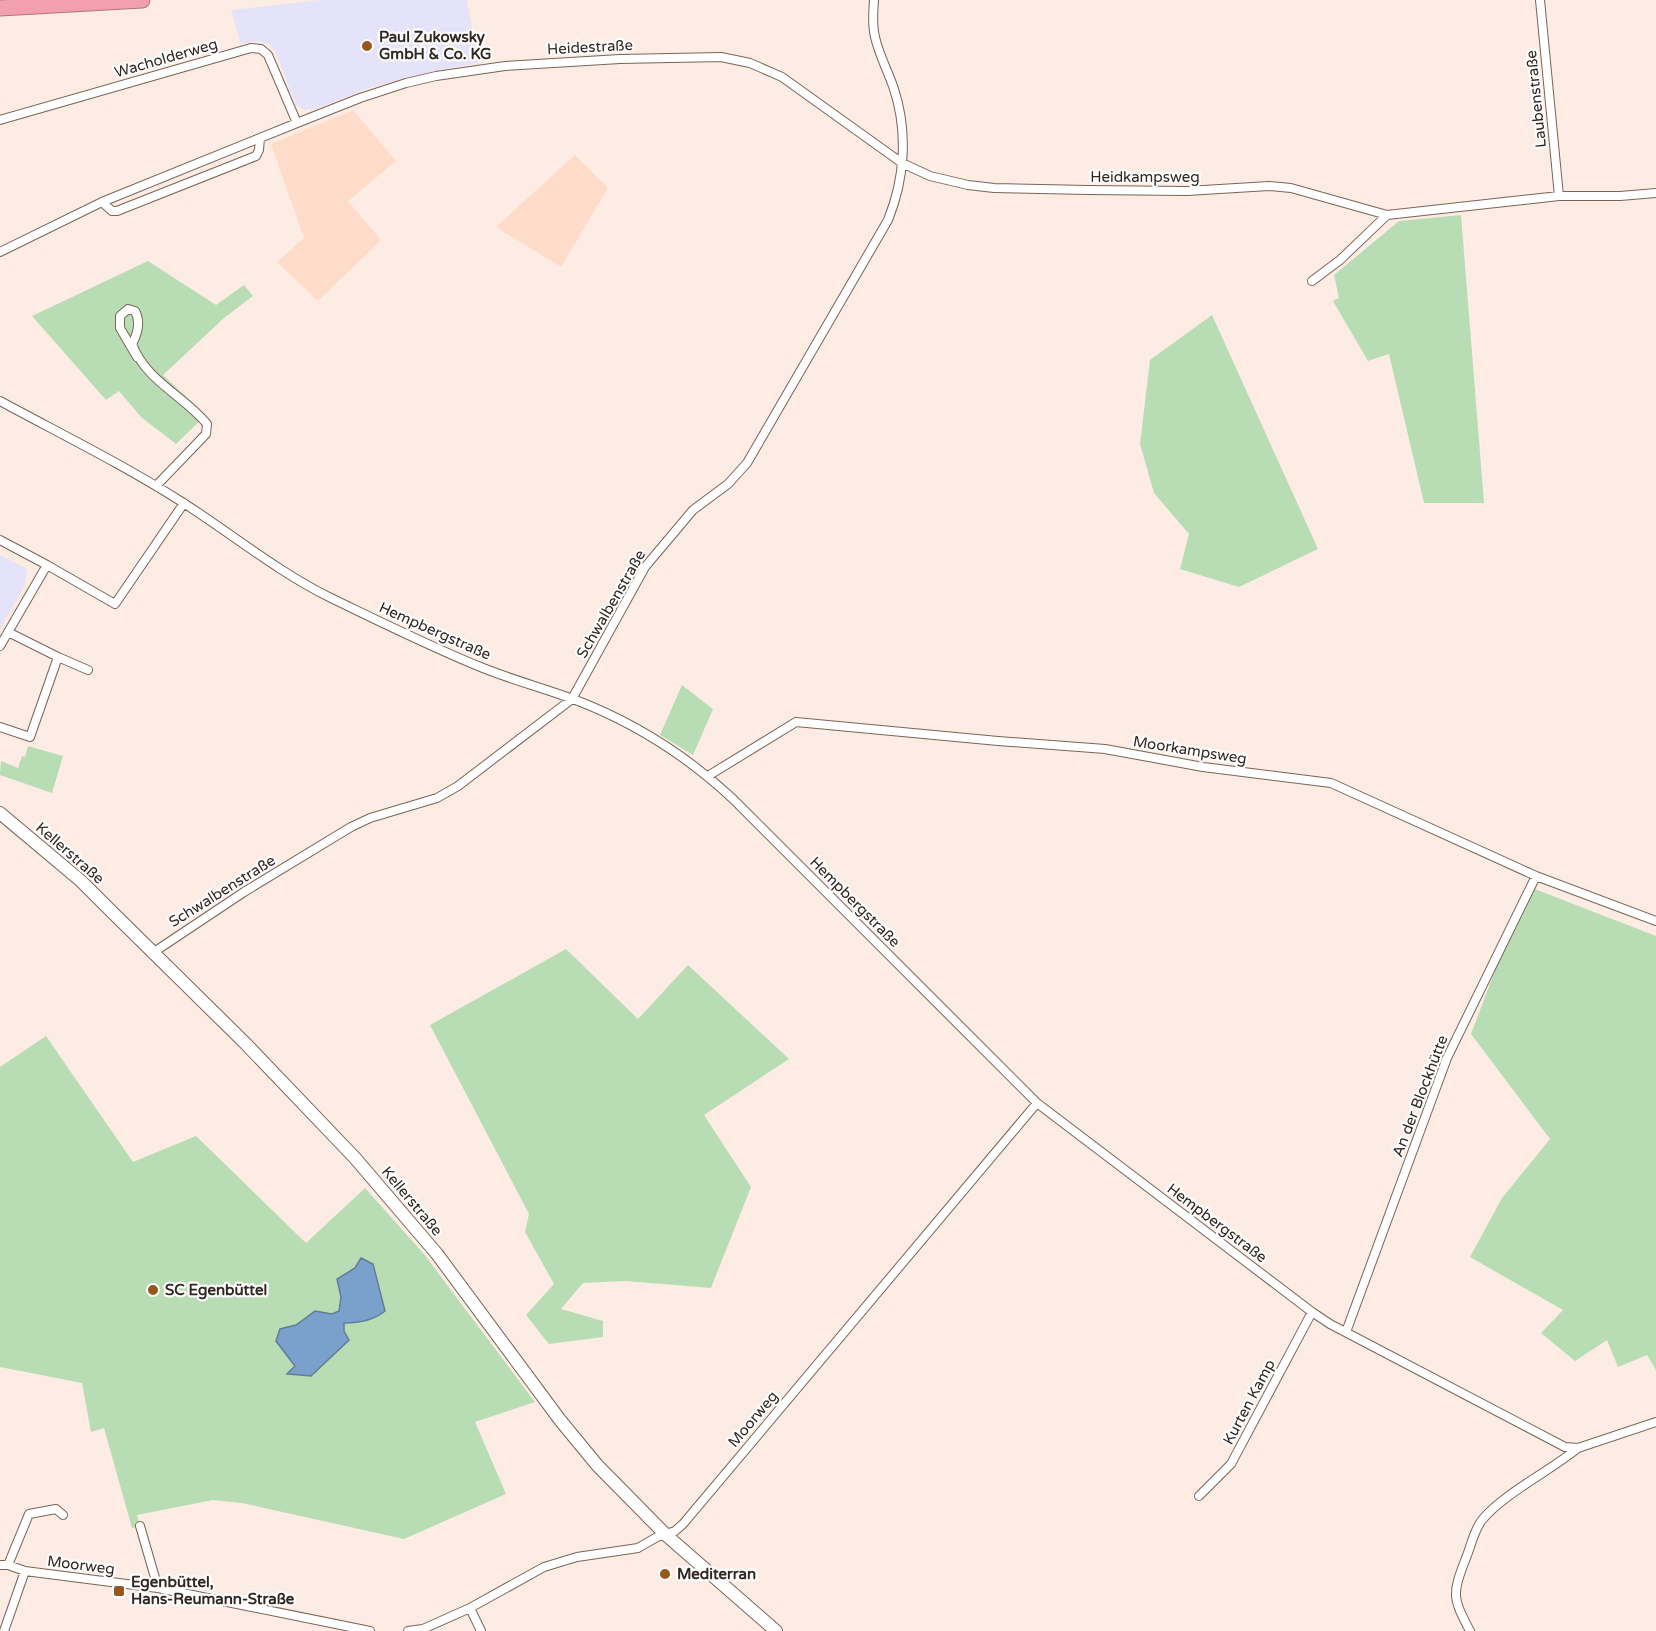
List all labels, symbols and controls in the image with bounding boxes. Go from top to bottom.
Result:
place label: Paul Zukowsky GmbH & Co. KG [379,28,491,63]
street label: Wacholderweg [112,35,220,81]
street label: Heidestraße [547,36,633,58]
marker: Paul Zukowsky GmbH & Co. KG [360,39,374,53]
street label: Laubenstraße [1522,49,1550,149]
street label: Heidkampsweg [1090,168,1200,186]
street label: Schwalbenstraße [573,547,649,661]
street label: Hempbergstraße [376,598,494,664]
street label: Moorkampsweg [1132,732,1248,768]
street label: Kellerstraße [32,818,108,888]
street label: Schwalbenstraße [166,851,278,931]
street label: Hempbergstraße [806,853,904,951]
street label: An der Blockhütte [1388,1033,1452,1159]
street label: Kellerstraße [378,1163,446,1239]
street label: Hempbergstraße [1163,1180,1271,1266]
place label: SC Egenbüttel [165,1281,267,1300]
marker: SC Egenbüttel [146,1283,160,1297]
street label: Kurten Kamp [1219,1356,1279,1448]
street label: Moorweg [724,1387,782,1451]
street label: Moorweg [46,1552,116,1578]
place label: Mediterran [677,1565,756,1583]
marker: Mediterran [658,1567,672,1581]
place label: Egenbüttel, Hans-Reumann-Straße [131,1573,295,1608]
marker: Egenbüttel, Hans-Reumann-Straße [112,1584,126,1598]

